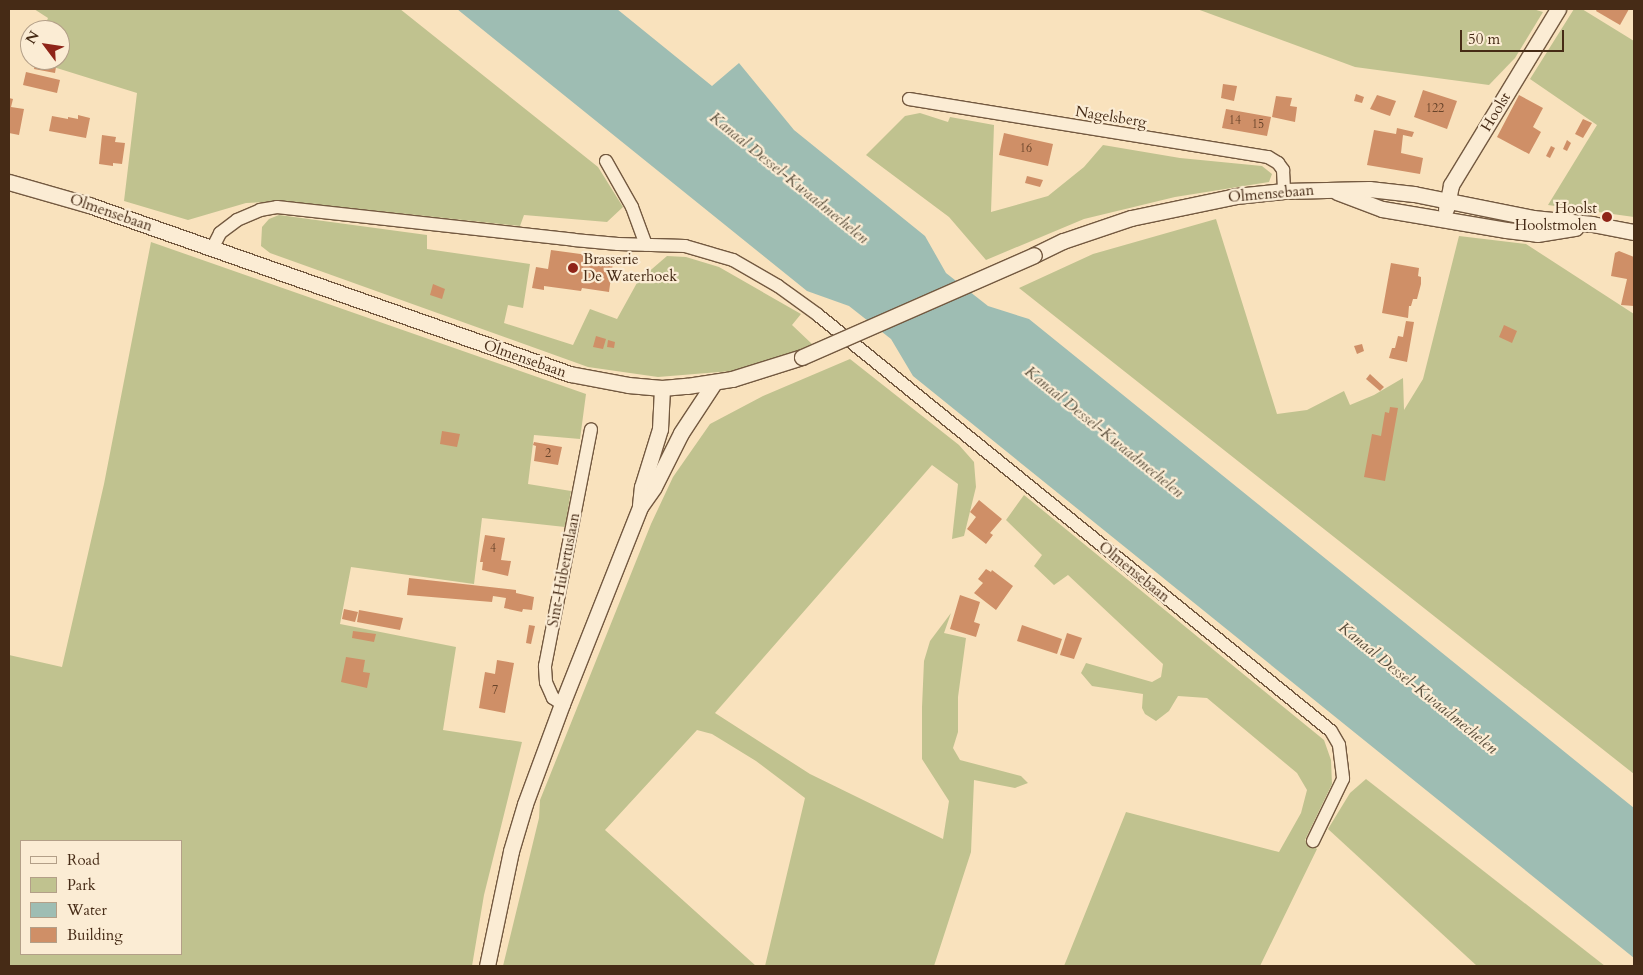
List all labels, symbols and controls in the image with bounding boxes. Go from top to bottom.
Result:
north arrow [20,20,70,70]
scale bar [1463,20,1567,52]
text: N [21,27,44,48]
text: 50 m [1468,29,1500,49]
street label: Hoolst [1477,89,1515,135]
street label: Nagelsberg [1074,102,1148,132]
house number: 122 [1426,102,1444,116]
water label: Kanaal Dessel-Kwaadmechelen [706,108,872,248]
house number: 14 [1229,114,1241,128]
house number: 15 [1252,118,1264,132]
house number: 16 [1020,142,1032,156]
street label: Olmensebaan [1227,181,1315,207]
street label: Olmensebaan [67,190,155,236]
place label: Hoolst Hoolstmolen [1515,199,1597,234]
marker: Hoolst Hoolstmolen [1601,211,1613,223]
place label: Brasserie De Waterhoek [583,250,677,285]
marker: Brasserie De Waterhoek [567,262,579,274]
street label: Olmensebaan [481,336,569,382]
water label: Kanaal Dessel-Kwaadmechelen [1021,362,1187,502]
house number: 2 [545,447,551,461]
street label: Sint-Hubertuslaan [544,511,584,629]
street label: Olmensebaan [1095,538,1173,606]
house number: 4 [490,542,496,556]
water label: Kanaal Dessel-Kwaadmechelen [1335,618,1501,758]
house number: 7 [492,684,498,698]
legend [20,840,182,955]
text: Road [67,850,100,870]
text: Park [67,875,96,895]
text: Water [67,900,107,920]
text: Building [67,925,123,945]

